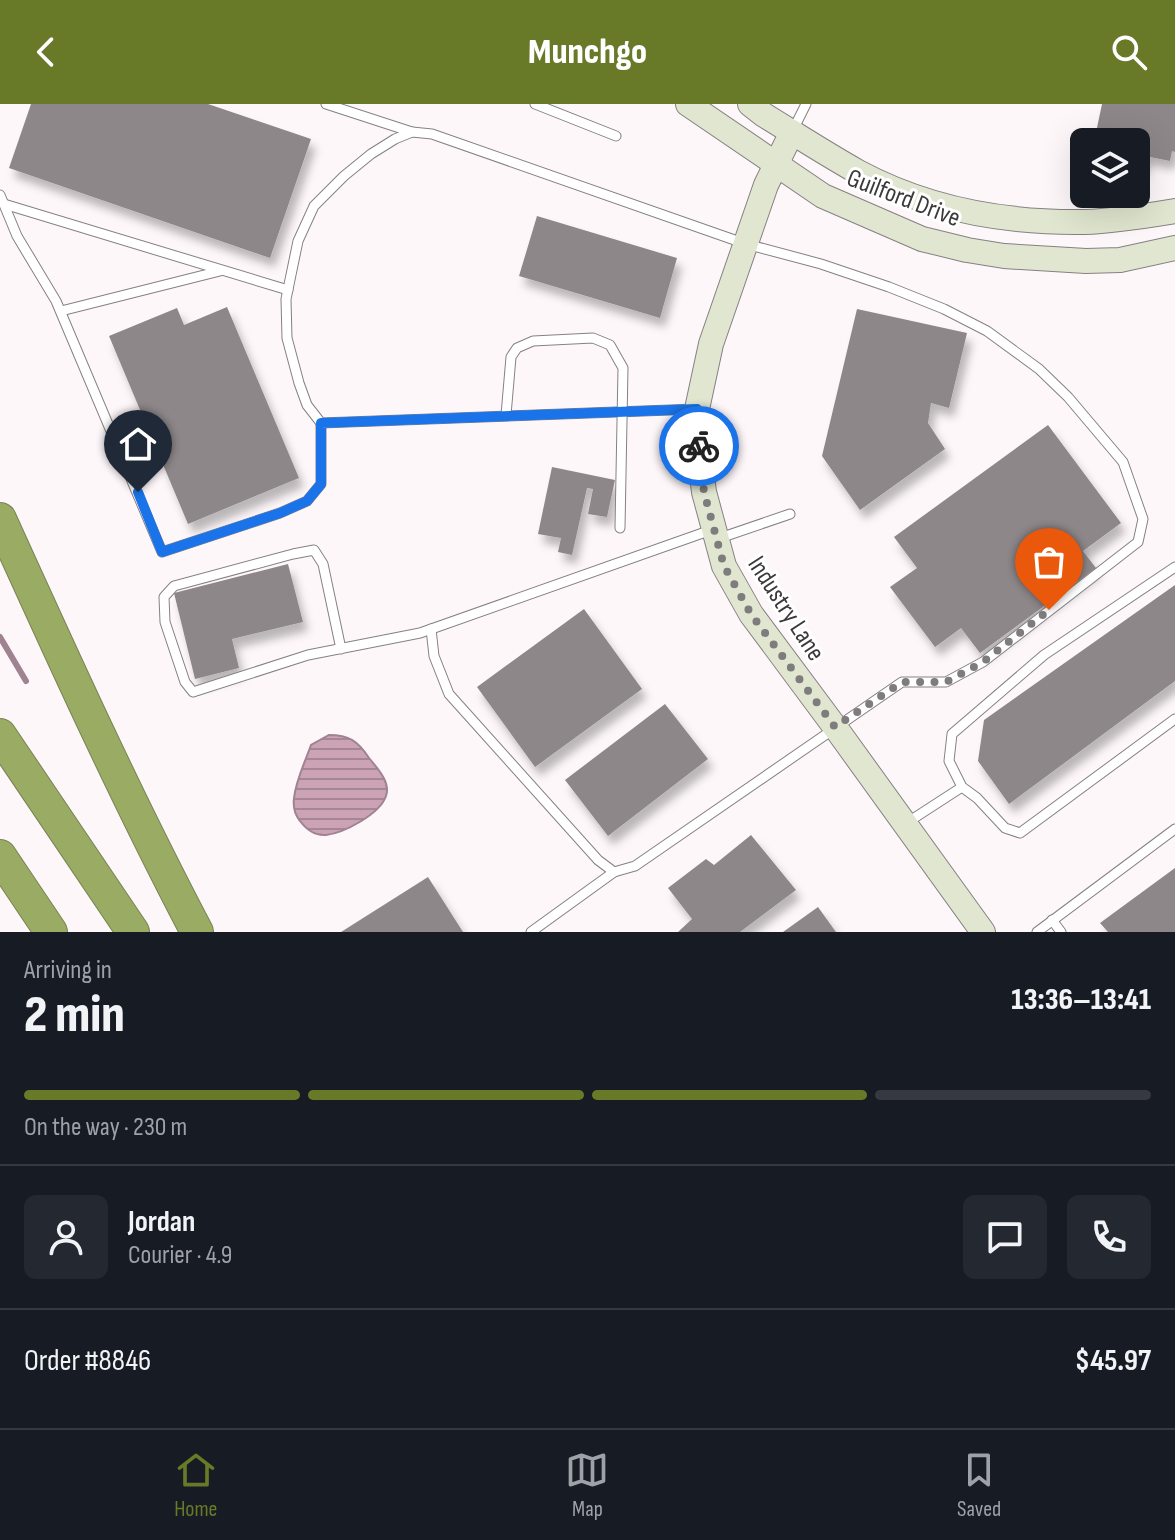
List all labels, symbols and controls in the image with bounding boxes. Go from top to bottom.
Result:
icon: back [24,30,68,74]
icon: search [1107,30,1151,74]
text: Munchgo [528,31,647,74]
map controls [1070,128,1150,208]
button: layers [1070,128,1150,208]
street label: Guilford Drive [842,163,964,234]
courier [659,406,739,486]
pin [104,410,172,492]
icon: home [116,422,160,466]
icon: bike [677,424,721,468]
pin [1015,528,1083,610]
icon: bag [1027,540,1071,584]
street label: Industry Lane [740,551,831,667]
text: Arriving in [24,955,112,986]
text: 13:36–13:41 [1011,982,1151,1018]
text: 2 min [24,984,125,1047]
text: On the way · 230 m [24,1112,187,1143]
button: person [24,1195,108,1279]
button: chat [963,1195,1047,1279]
button: phone [1067,1195,1151,1279]
text: Jordan [128,1204,195,1240]
text: Courier · 4.9 [128,1240,232,1271]
text: Order #8846 [24,1343,151,1379]
text: $45.97 [1075,1343,1151,1379]
tab: Home [174,1448,218,1523]
tab: Map [565,1448,609,1523]
tab: Saved [957,1448,1001,1523]

